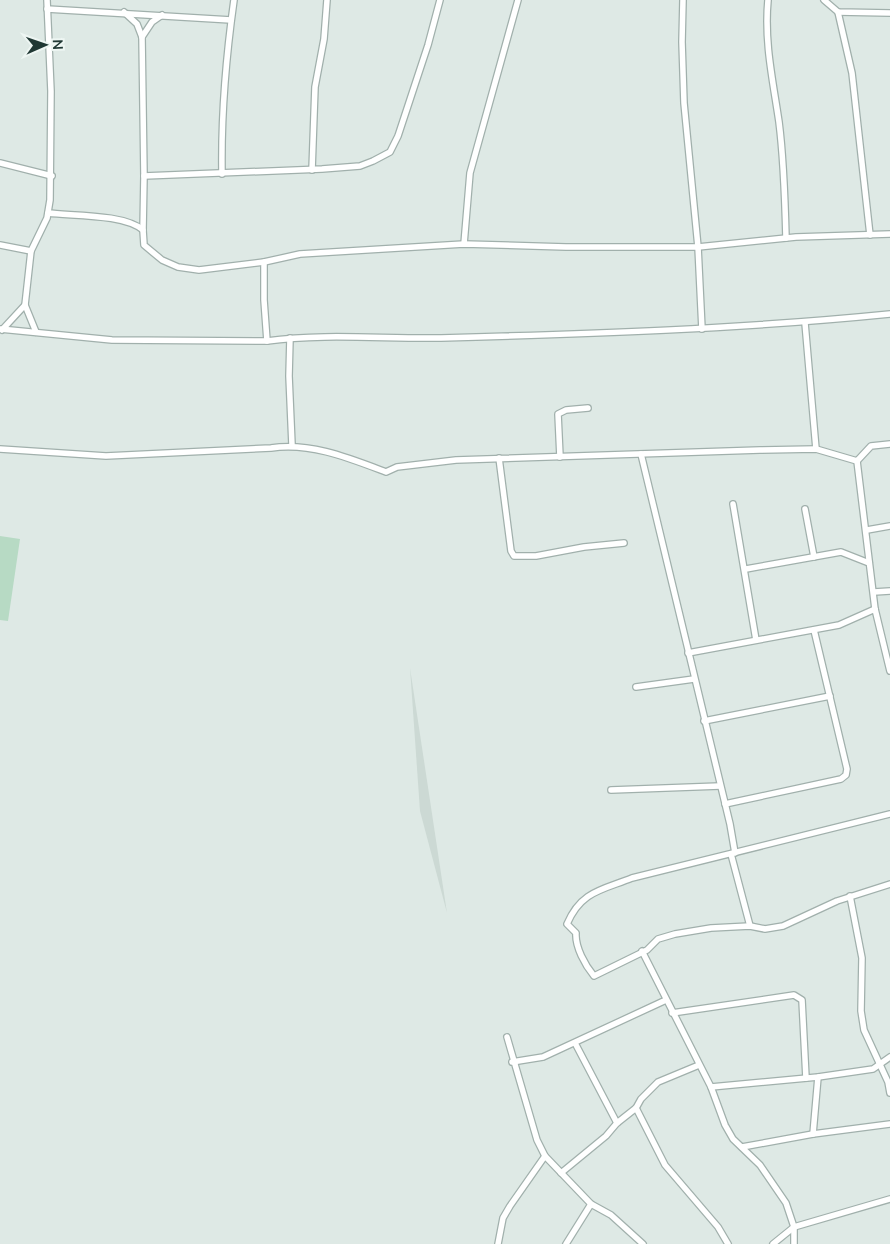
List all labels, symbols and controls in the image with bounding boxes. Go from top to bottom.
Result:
north arrow [20,20,70,70]
text: N [48,39,67,50]

